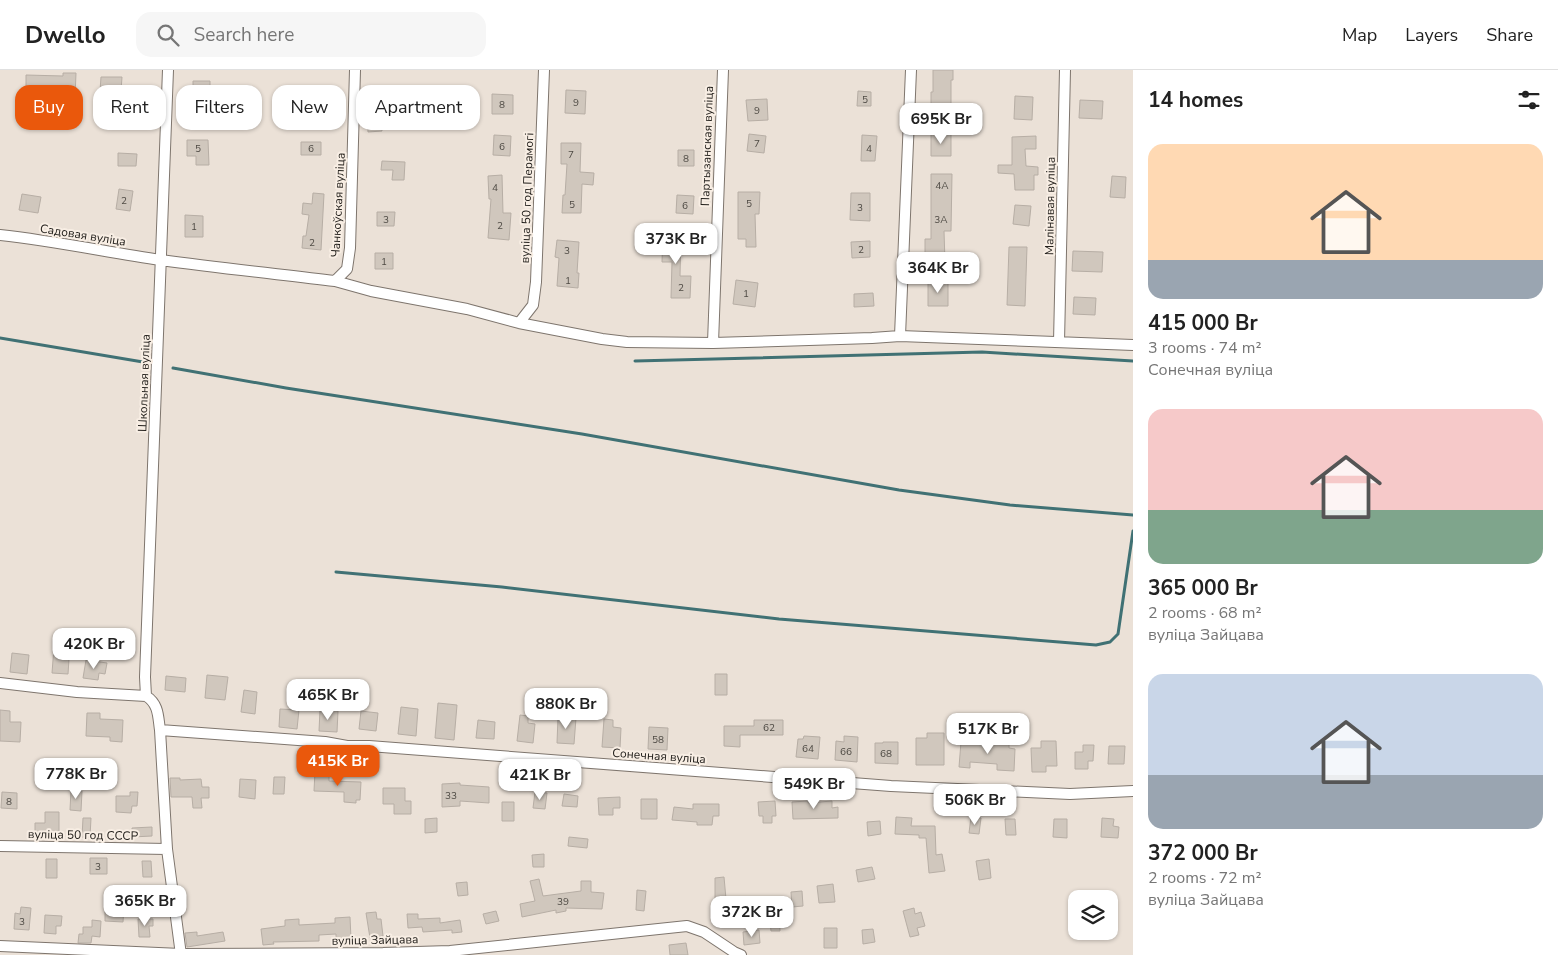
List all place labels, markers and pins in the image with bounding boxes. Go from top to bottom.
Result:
pin: 695K Br [895,102,987,145]
pin: 373K Br [630,222,722,265]
pin: 364K Br [892,252,984,294]
pin: 420K Br [48,628,140,670]
pin: 465K Br [282,678,374,721]
pin: 880K Br [520,688,612,730]
pin: 517K Br [942,712,1034,755]
pin: 415K Br [292,744,384,787]
pin: 778K Br [30,758,122,800]
pin: 421K Br [494,758,586,801]
pin: 549K Br [768,768,860,810]
pin: 506K Br [929,784,1021,826]
pin: 365K Br [99,884,191,927]
pin: 372K Br [706,896,798,938]

